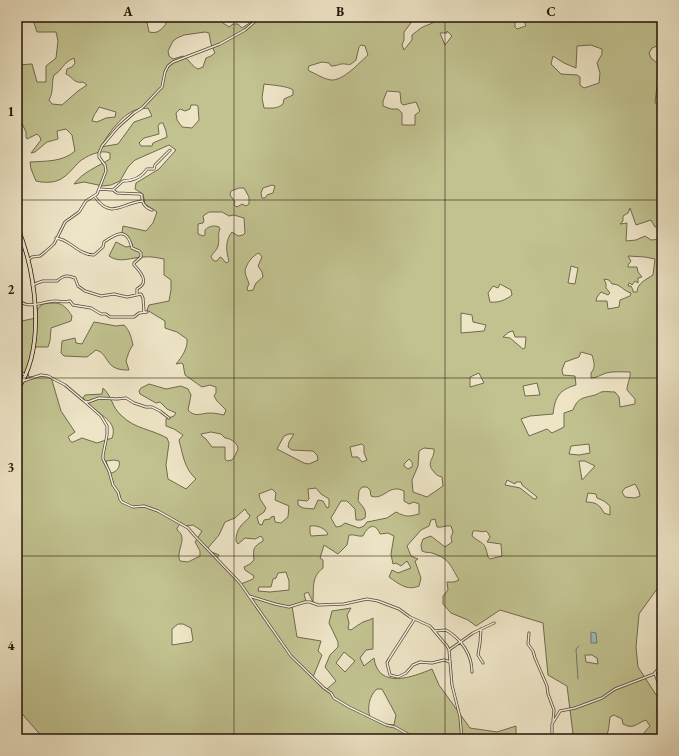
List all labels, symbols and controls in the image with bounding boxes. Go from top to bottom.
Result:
text: A [122,3,133,20]
text: B [336,3,344,20]
text: C [546,3,556,20]
text: 1 [8,103,15,120]
text: 2 [8,281,15,298]
text: 3 [8,459,15,476]
text: 4 [8,637,15,654]

